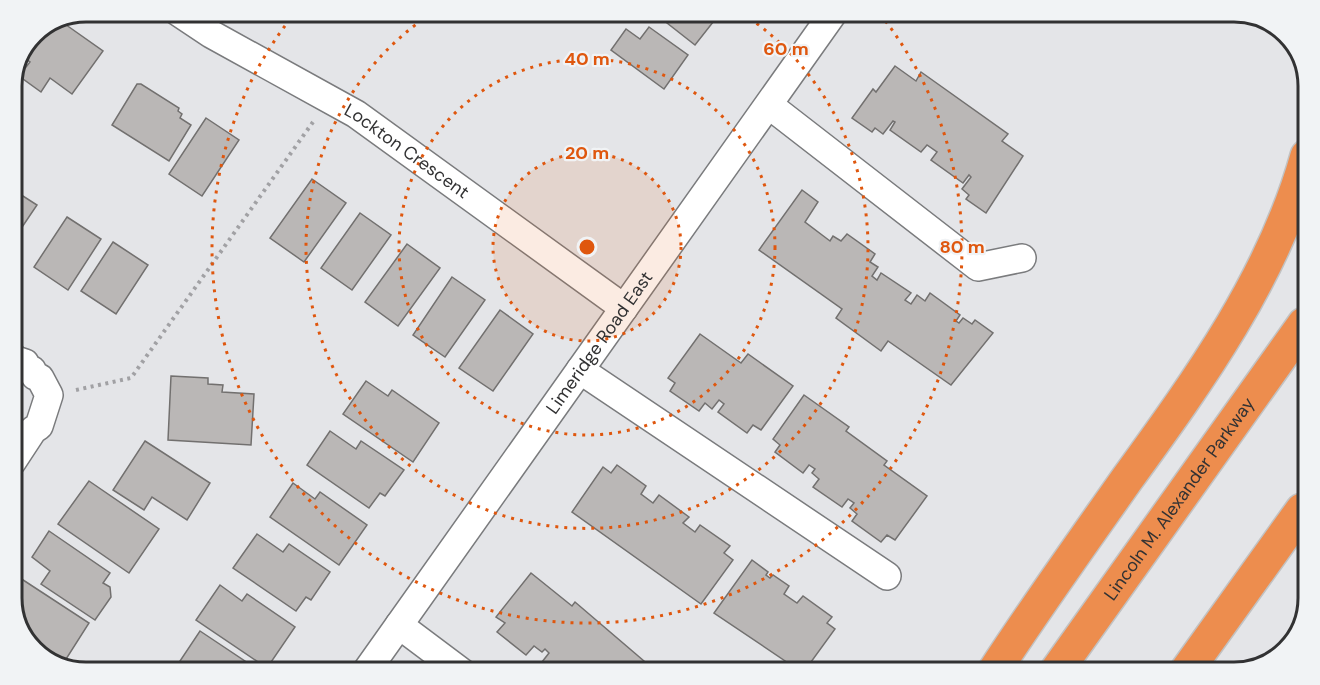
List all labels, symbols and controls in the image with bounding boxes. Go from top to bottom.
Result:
text: 60 m [763,37,809,61]
text: 40 m [564,47,610,71]
street label: Lockton Crescent [340,98,474,204]
text: 20 m [565,141,609,165]
text: 80 m [939,235,985,259]
centre of rings [577,237,597,257]
street label: Limeridge Road East [541,267,658,419]
street label: Lincoln M. Alexander Parkway [1099,392,1260,605]

